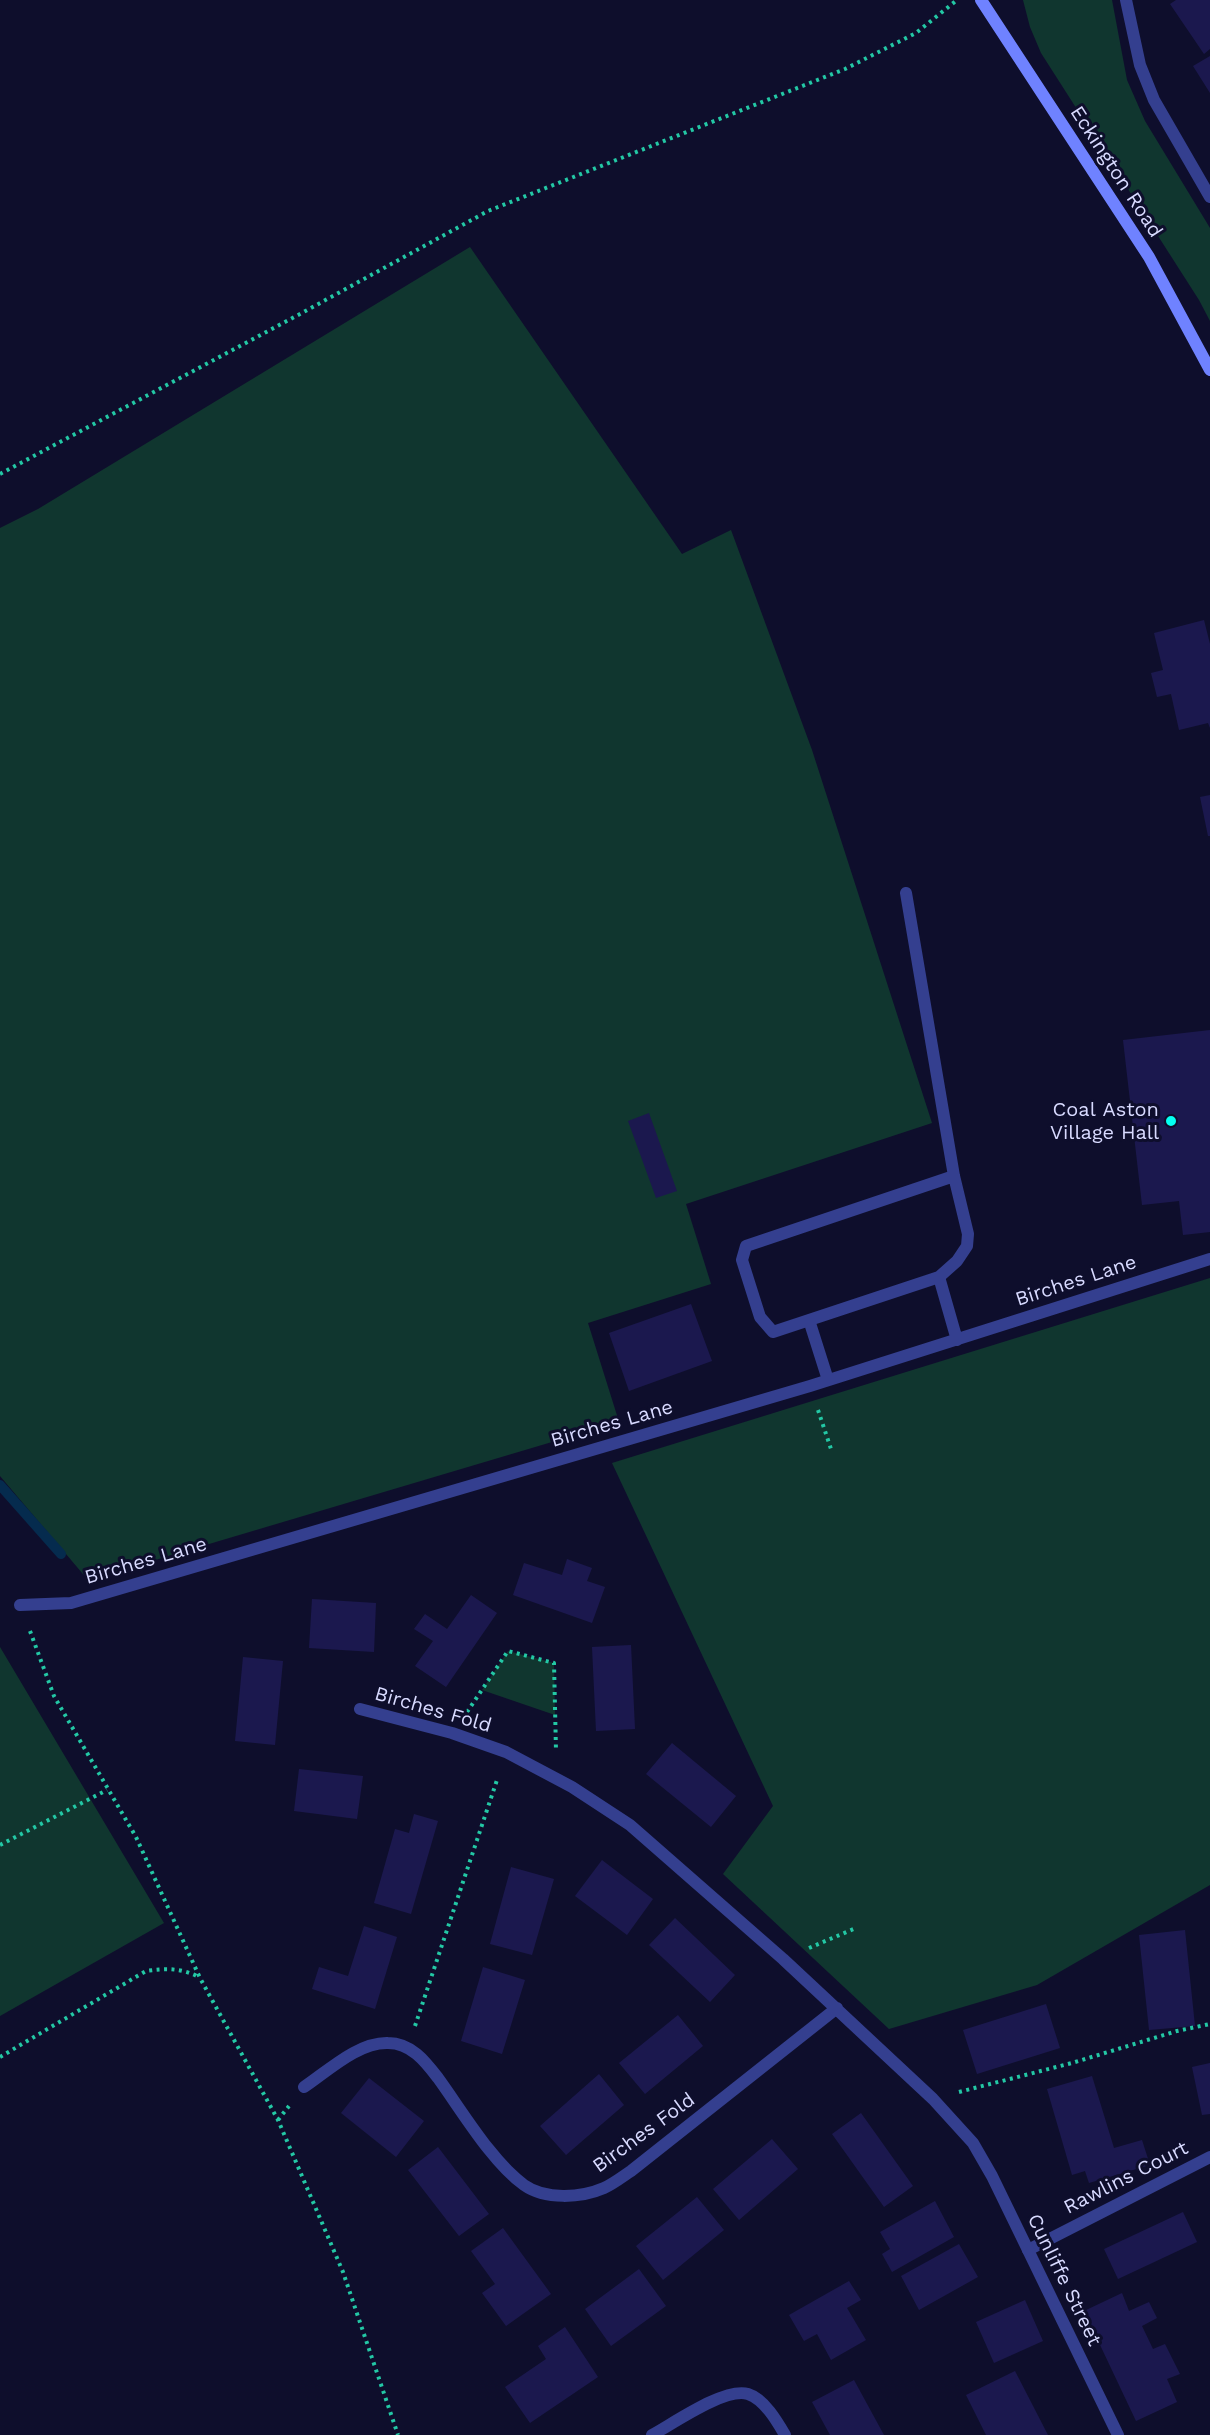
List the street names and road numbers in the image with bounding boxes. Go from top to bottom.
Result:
street label: Eckington Road [1065,102,1167,242]
street label: Birches Lane [1012,1250,1140,1312]
street label: Birches Lane [548,1395,676,1453]
street label: Birches Lane [82,1532,210,1590]
street label: Birches Fold [372,1682,494,1738]
street label: Birches Fold [588,2088,700,2178]
street label: Rawlins Court [1060,2136,1192,2220]
street label: Cunliffe Street [1022,2210,1106,2350]

